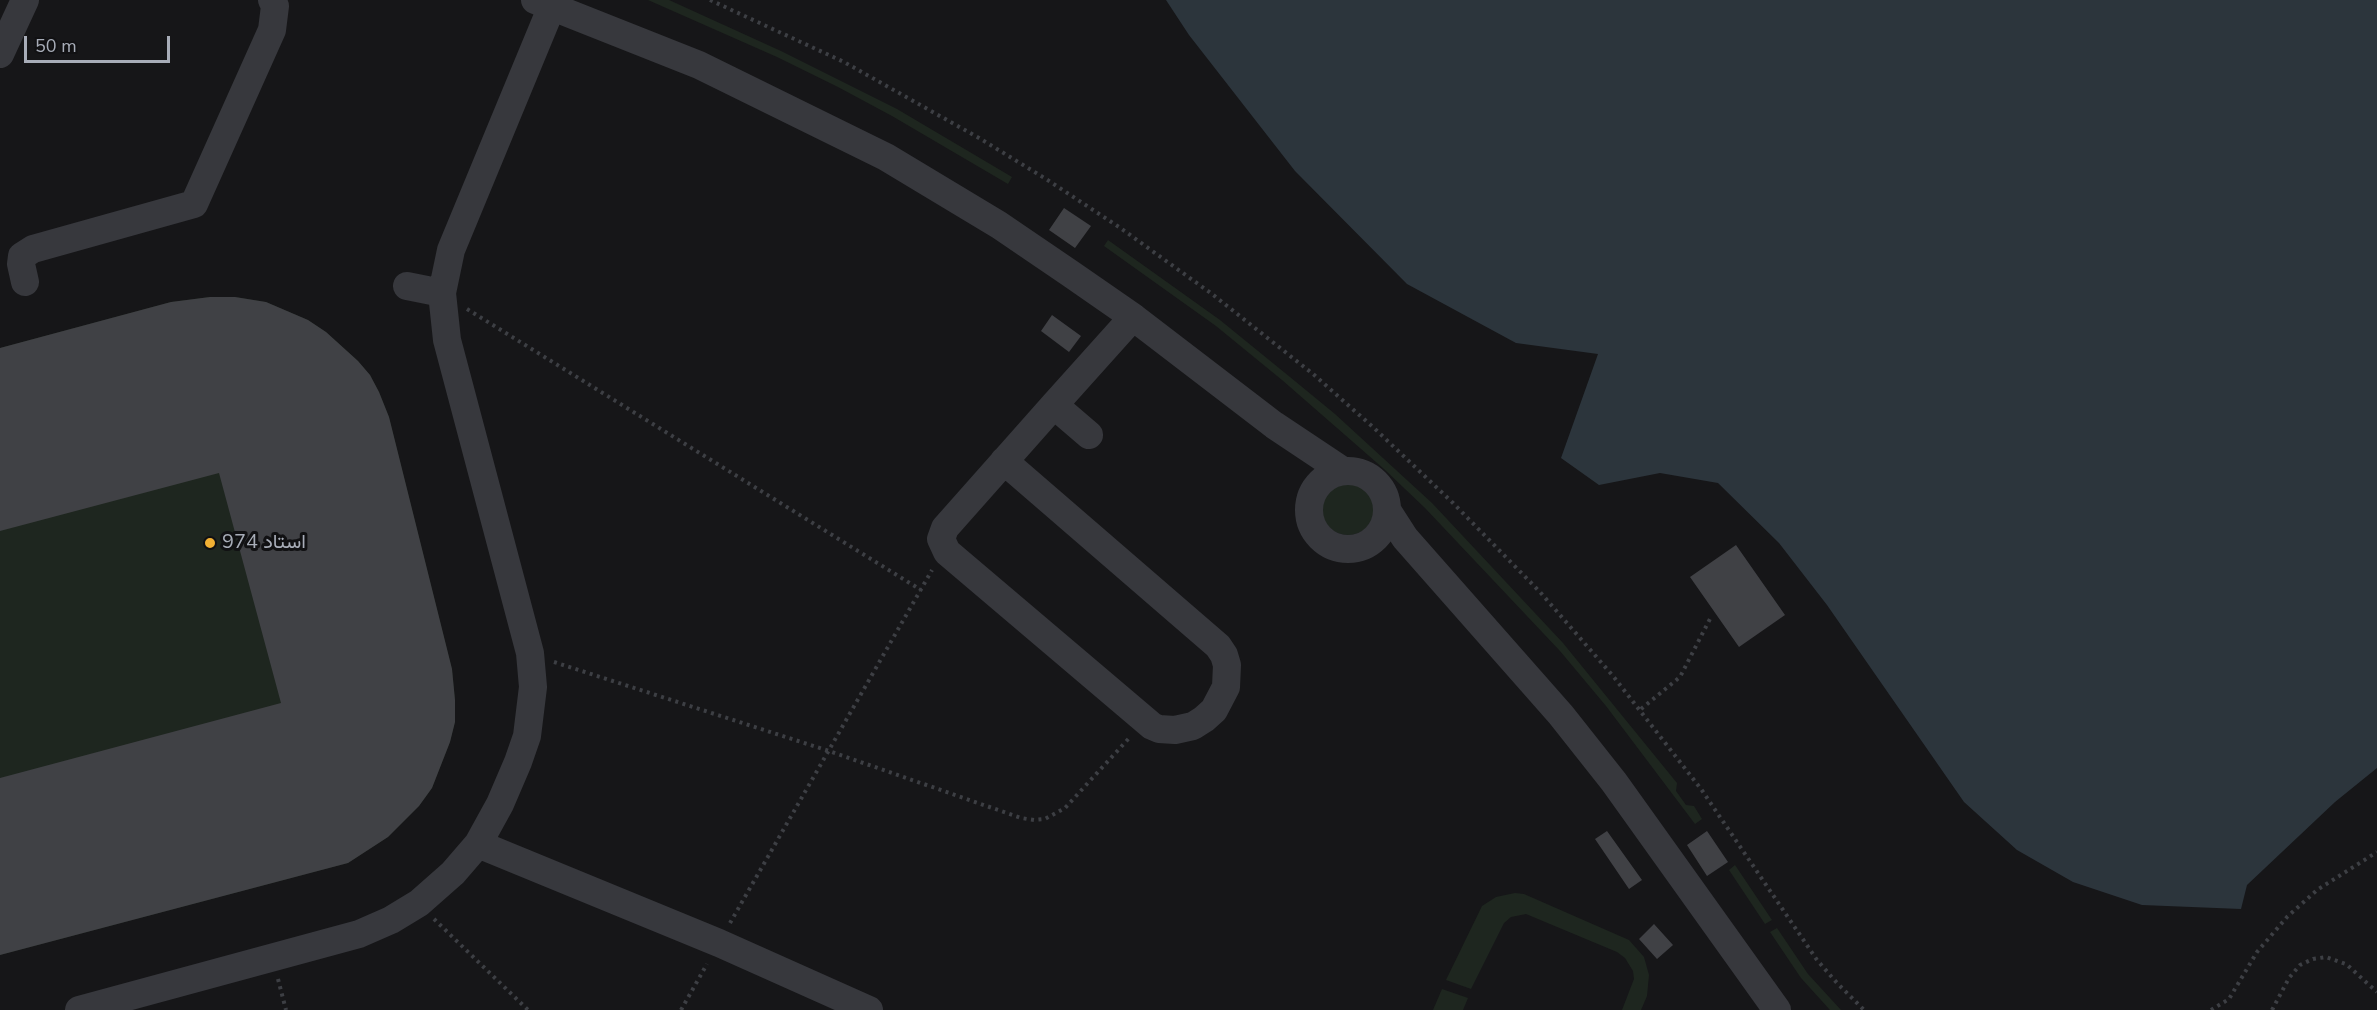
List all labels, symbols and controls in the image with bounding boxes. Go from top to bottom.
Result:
scale bar [27,24,172,62]
text: 50 m [35,34,77,58]
place label: استاد 974 [222,531,306,555]
marker: استاد 974 [203,536,217,550]

